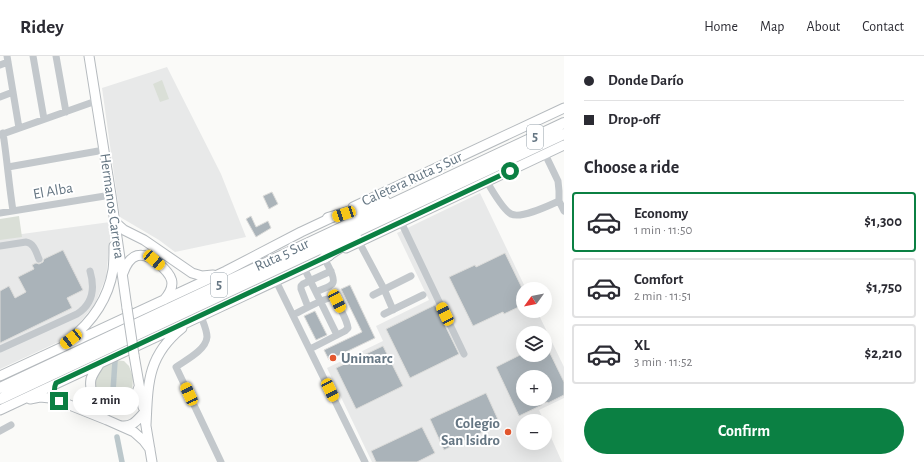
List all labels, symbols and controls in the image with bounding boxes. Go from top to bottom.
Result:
text: Ridey [20,18,64,37]
text: Home [704,20,738,34]
text: Map [760,20,784,34]
text: About [806,20,840,34]
text: Contact [862,20,904,34]
text: Donde Darío [608,73,684,88]
text: Drop-off [608,112,660,127]
road number: 5 [527,125,543,149]
street label: Caletera Ruta 5 Sur [359,149,465,209]
street label: Hermanos Carrera [97,152,127,260]
text: Choose a ride [584,159,679,177]
route start [501,162,519,180]
street label: El Alba [32,180,74,202]
icon: car [586,204,622,240]
car [331,205,357,223]
text: Economy [634,206,688,221]
text: $1,300 [864,214,902,229]
text: 1 min · 11:50 [634,224,692,237]
street label: Ruta 5 Sur [253,236,312,274]
car [141,248,167,272]
icon: car [586,270,622,306]
text: Comfort [634,272,683,287]
road number: 5 [211,273,227,297]
text: $1,750 [866,280,902,295]
north arrow [516,282,552,318]
map controls [516,282,552,450]
car [326,288,348,314]
text: 2 min · 11:51 [634,290,691,303]
car [434,301,456,327]
button: layers [516,326,552,362]
car [58,327,84,351]
icon: car [586,336,622,372]
text: XL [634,338,650,353]
text: $2,210 [864,346,902,361]
place label: Unimarc [341,351,393,366]
marker: Unimarc [328,353,338,363]
text: 3 min · 11:52 [634,356,692,369]
button: + [516,370,552,406]
car [319,377,341,403]
car [178,381,200,407]
callout: 2 min [73,387,139,415]
route end [50,392,68,410]
text: 2 min [92,394,120,407]
button: Confirm [584,408,904,454]
button: − [516,414,552,450]
place label: Colegio San Isidro [441,416,500,448]
marker: Colegio San Isidro [503,427,513,437]

